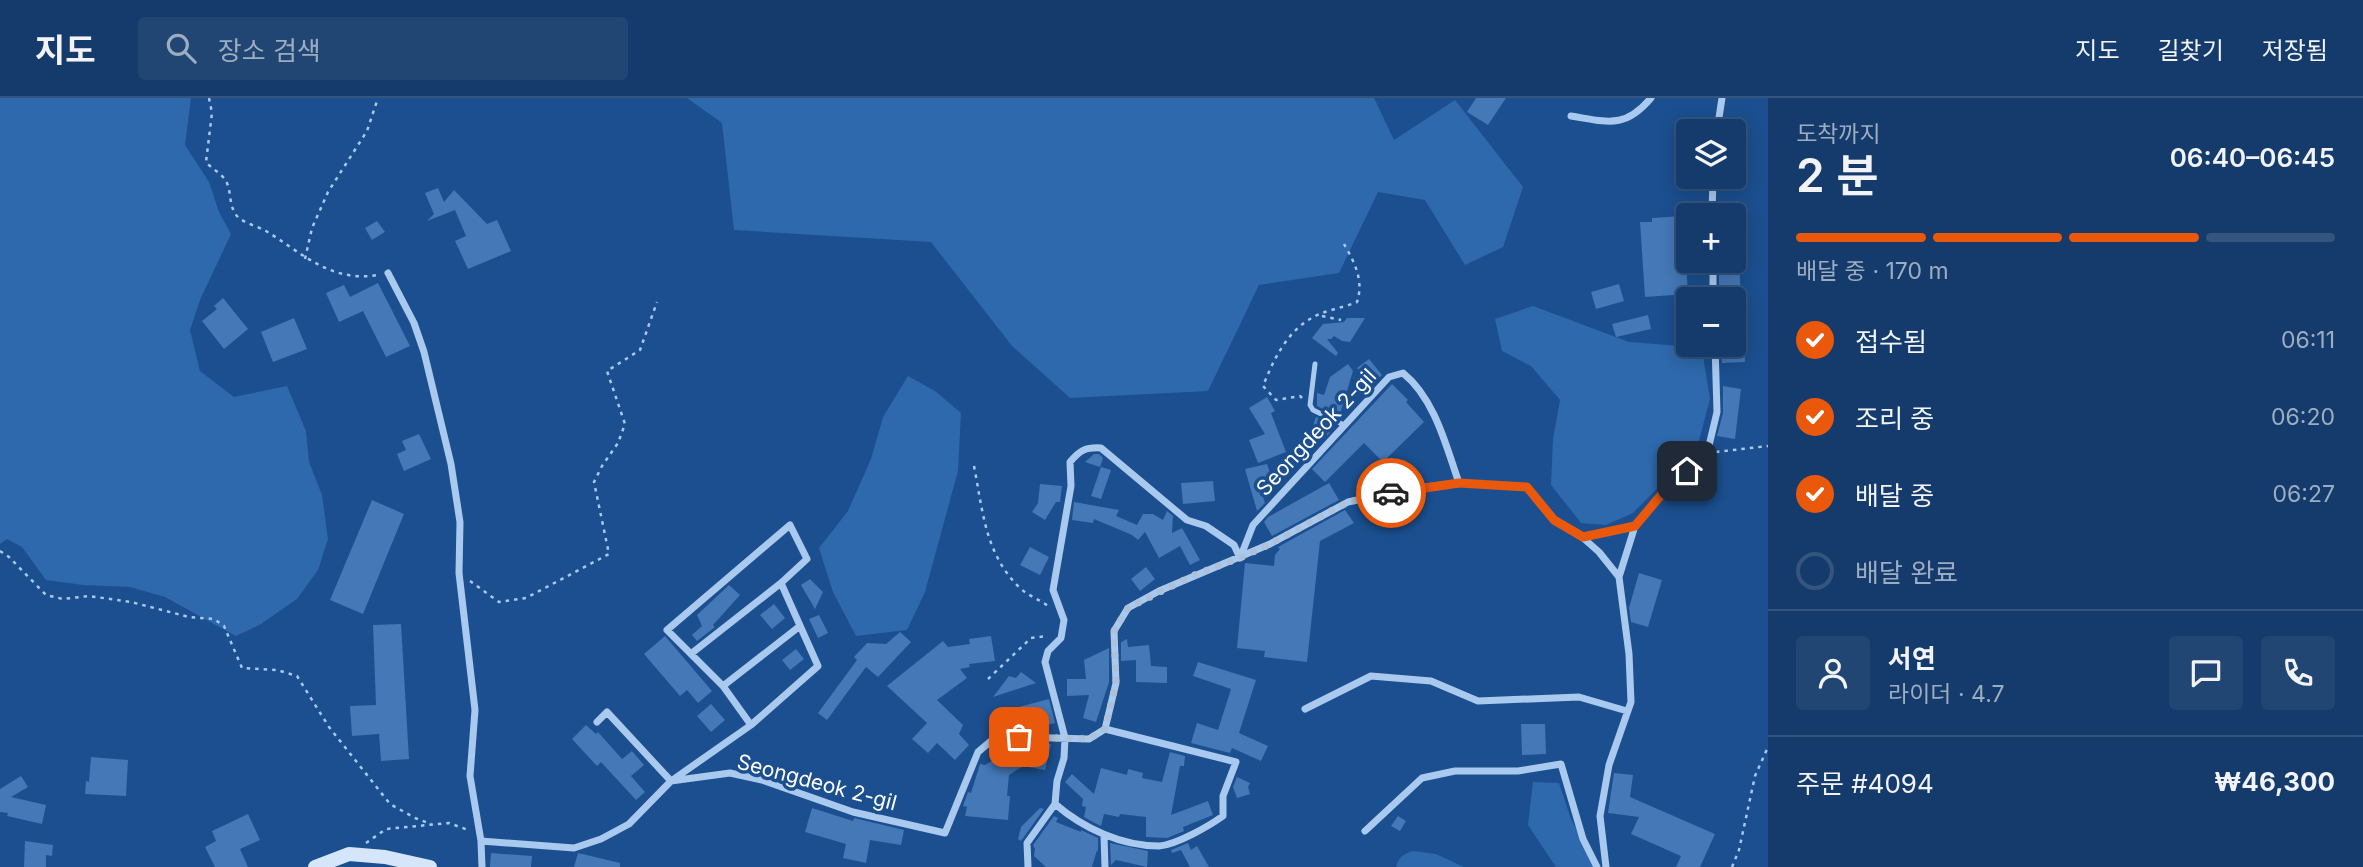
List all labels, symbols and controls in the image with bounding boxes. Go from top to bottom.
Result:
search box [138,17,628,80]
icon: search [162,29,200,67]
text: 지도 [35,30,96,70]
text: 장소 검색 [218,35,321,66]
text: 지도 [2075,36,2120,65]
text: 길찾기 [2158,36,2224,65]
text: 저장됨 [2262,36,2328,65]
map controls [1676,119,1746,357]
button: layers [1676,119,1746,189]
text: 도착까지 [1796,120,1881,148]
text: 06:40–06:45 [2170,142,2335,173]
text: 2 분 [1796,147,1879,203]
button: + [1676,203,1746,273]
text: 배달 중 · 170 m [1796,257,1949,285]
button: − [1676,287,1746,357]
icon: check [1796,321,1834,359]
text: 접수됨 [1855,326,1927,357]
text: 06:11 [2281,326,2335,354]
street label: Seongdeok 2-gil [1251,363,1381,501]
icon: check [1796,398,1834,436]
text: 조리 중 [1855,403,1934,434]
text: 06:20 [2271,403,2335,431]
pin [1657,441,1717,501]
icon: home [1668,452,1706,490]
courier [1356,458,1426,528]
icon: car [1372,474,1410,512]
icon: check [1796,475,1834,513]
text: 배달 중 [1855,480,1934,511]
text: 06:27 [2273,480,2335,508]
text: 배달 완료 [1855,557,1958,588]
button: person [1796,636,1870,710]
button: chat [2169,636,2243,710]
button: phone [2261,636,2335,710]
text: 서연 [1888,643,1936,674]
text: 라이더 · 4.7 [1888,680,2004,708]
pin [989,707,1049,767]
icon: bag [1000,718,1038,756]
street label: Seongdeok 2-gil [734,749,900,815]
text: ₩46,300 [2214,766,2335,797]
text: 주문 #4094 [1796,768,1934,799]

